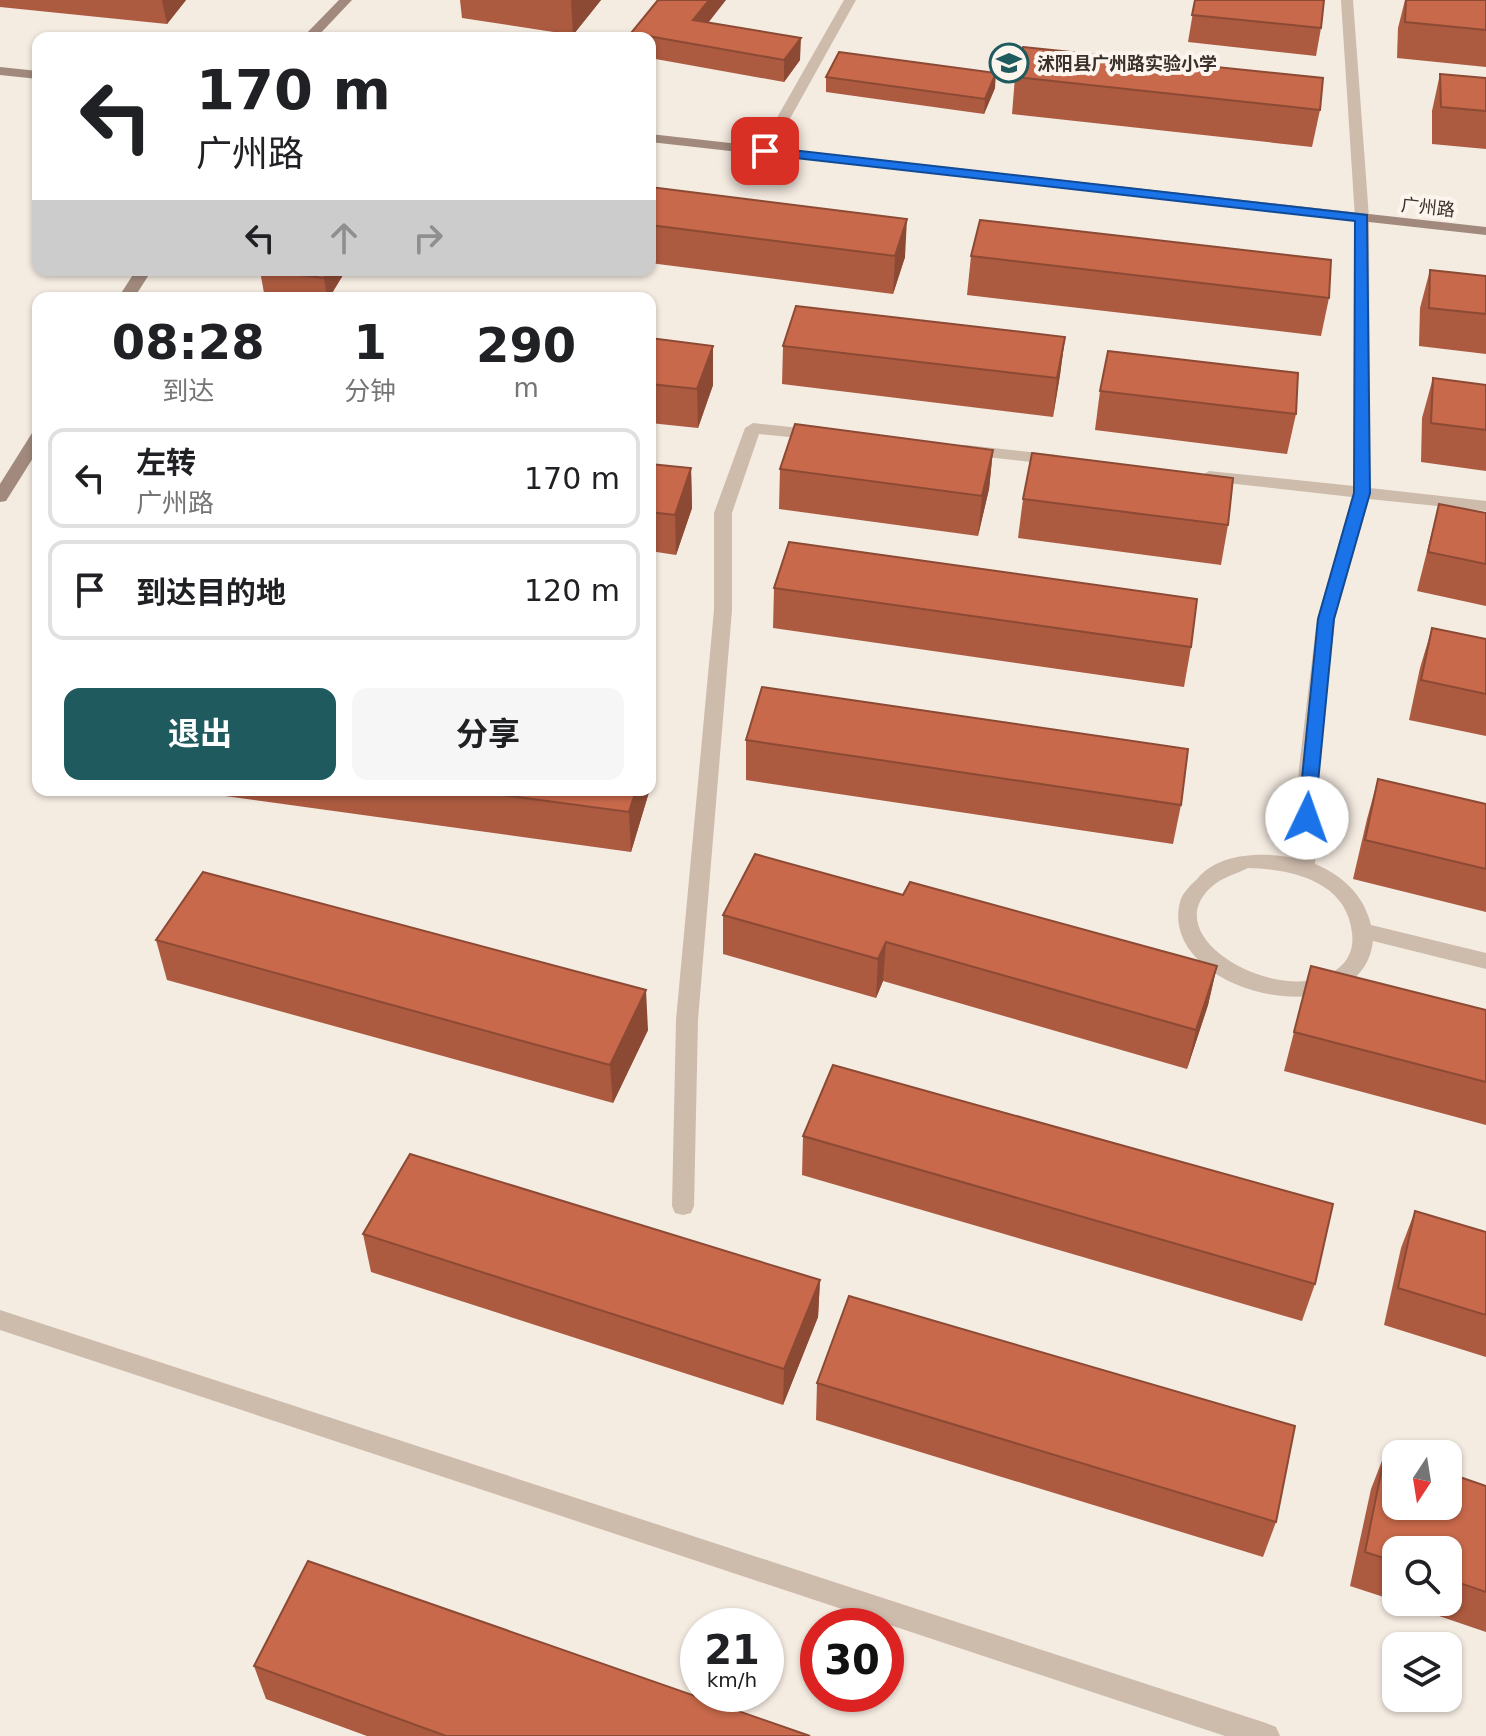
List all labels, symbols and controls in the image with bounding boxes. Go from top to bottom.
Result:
school or university icon: 沭阳县广州路实验小学 [988,42,1030,84]
place label: 沭阳县广州路实验小学 [1037,53,1217,74]
text: 170 m [196,57,391,122]
icon: left [64,64,168,168]
pin [731,117,799,185]
icon: arrive [743,129,787,173]
text: 广州路 [196,133,304,174]
street label: 广州路 [1400,194,1456,220]
icon: left [238,216,282,260]
icon: ahead [322,216,366,260]
icon: right [406,216,450,260]
text: 08:28 [112,314,265,370]
text: 1 [354,314,387,370]
text: 290 [476,317,576,373]
text: m [513,373,539,403]
text: 到达 [162,376,214,406]
text: 分钟 [344,376,396,406]
text: 左转 [136,445,196,480]
icon: left [68,456,112,500]
text: 170 m [524,461,620,496]
text: 广州路 [136,488,214,518]
icon: arrive [68,568,112,612]
text: 120 m [524,573,620,608]
text: 到达目的地 [136,575,286,610]
button: 退出 [64,688,336,780]
button: 分享 [352,688,624,780]
position arrow [1265,776,1349,860]
north arrow [1382,1440,1462,1520]
map controls [1382,1440,1462,1712]
button: search [1382,1536,1462,1616]
speed limit sign: 30 [800,1608,904,1712]
text: 21 [704,1627,760,1673]
button: layers [1382,1632,1462,1712]
text: km/h [707,1668,757,1692]

